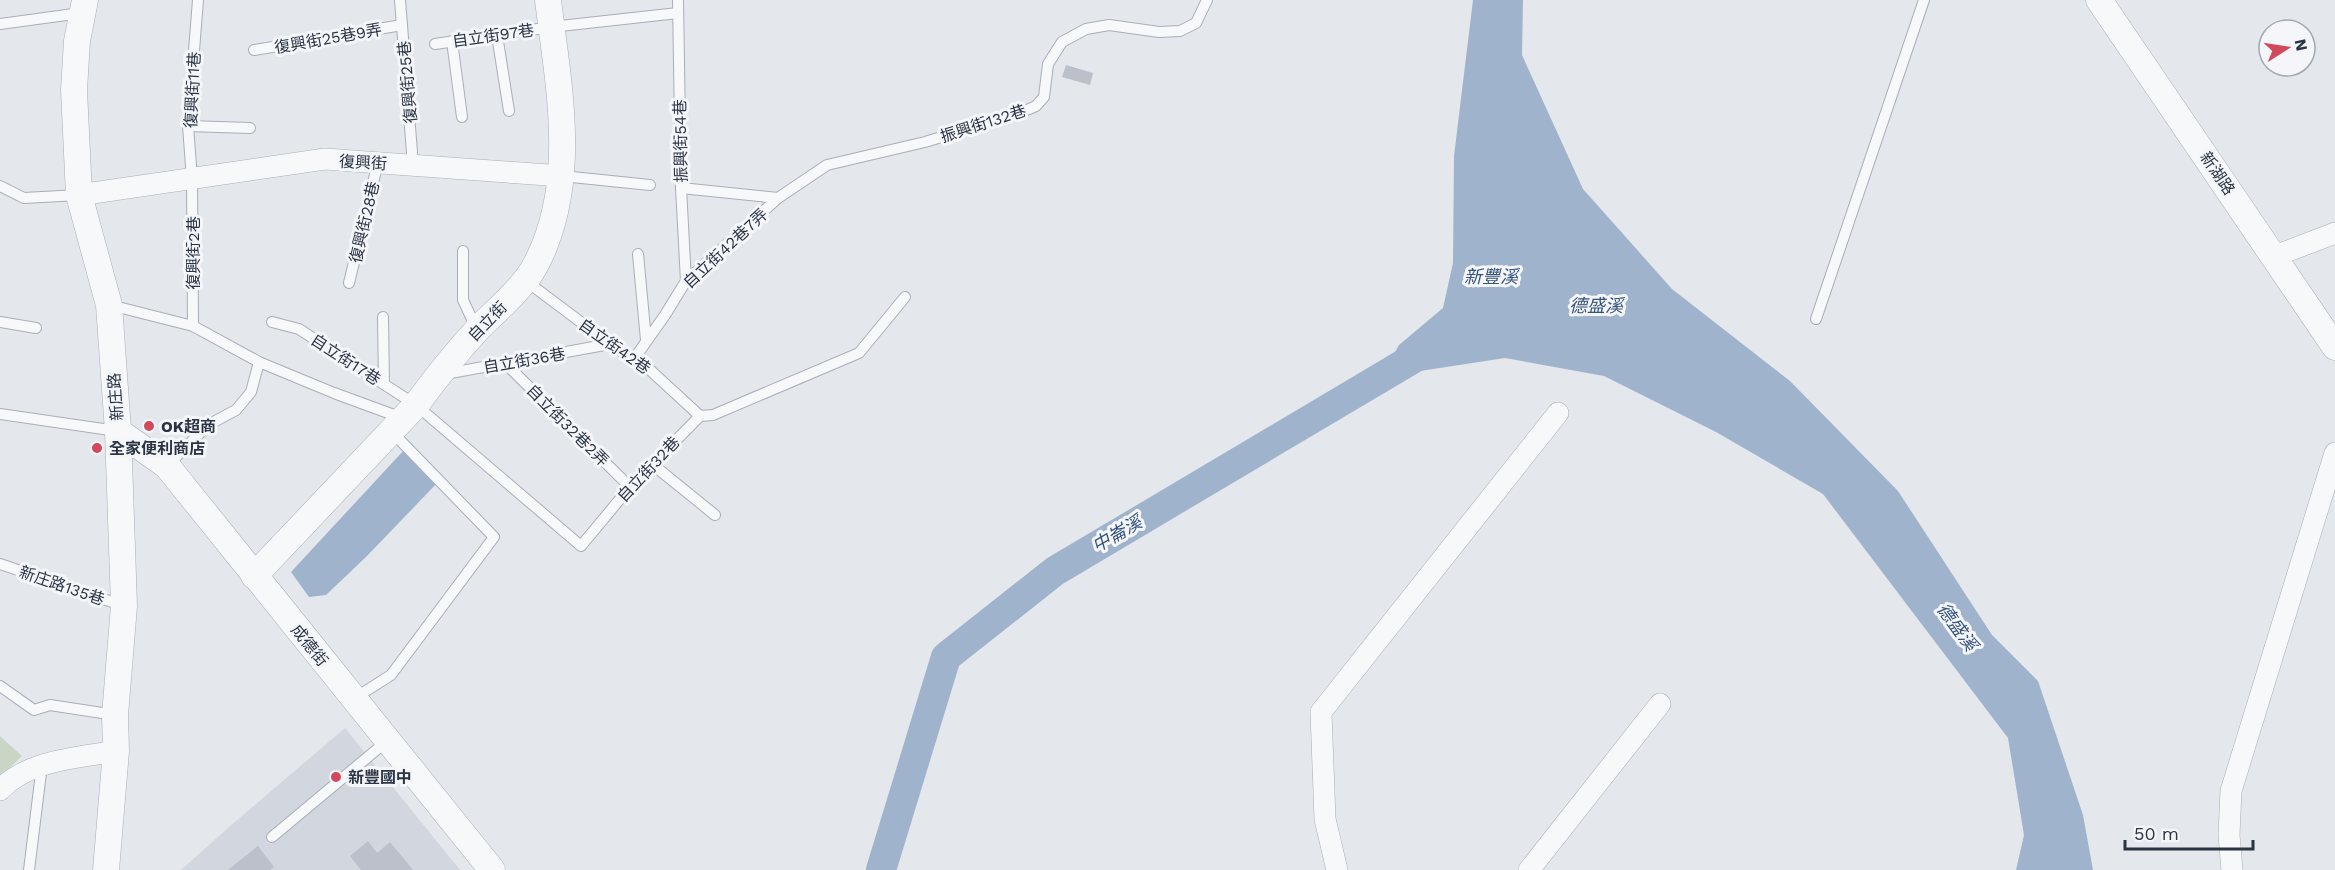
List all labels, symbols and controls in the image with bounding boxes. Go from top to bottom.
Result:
north arrow [2257,18,2317,78]
street label: 復興街25巷9弄 [273,20,383,57]
street label: 自立街97巷 [451,20,535,51]
text: N [2291,37,2312,53]
street label: 復興街25巷 [394,40,421,124]
street label: 復興街11巷 [181,51,204,129]
street label: 振興街54巷 [670,99,691,183]
street label: 振興街132巷 [938,101,1028,146]
street label: 新湖路 [2196,148,2239,198]
street label: 復興街 [339,152,387,173]
street label: 復興街28巷 [346,179,383,265]
street label: 自立街42巷7弄 [679,205,771,292]
street label: 復興街2巷 [184,216,203,290]
water label: 新豐溪 [1464,266,1521,287]
water label: 德盛溪 [1569,295,1626,316]
street label: 自立街 [464,297,511,345]
street label: 自立街42巷 [575,315,654,378]
street label: 自立街17巷 [307,330,384,389]
street label: 自立街36巷 [482,344,567,377]
street label: 新庄路 [104,372,127,422]
street label: 自立街32巷2弄 [523,380,613,470]
place label: OK超商 [161,417,216,436]
marker: OK超商 [142,419,156,433]
street label: 自立街32巷 [613,433,683,506]
place label: 全家便利商店 [109,439,205,458]
marker: 全家便利商店 [90,441,104,455]
water label: 中崙溪 [1088,509,1148,556]
street label: 新庄路135巷 [17,562,107,609]
water label: 德盛溪 [1933,599,1984,657]
street label: 成德街 [287,621,332,670]
place label: 新豐國中 [348,768,412,787]
marker: 新豐國中 [329,770,343,784]
scale bar [2125,813,2252,851]
text: 50 m [2134,823,2179,844]

